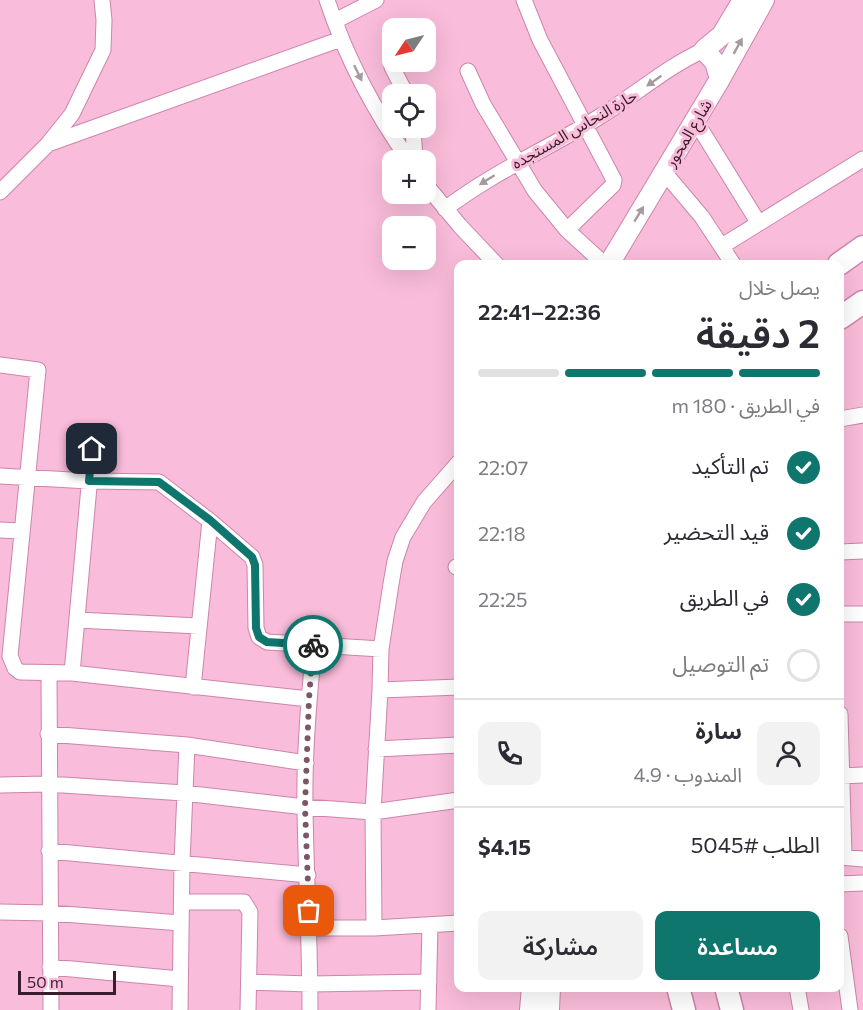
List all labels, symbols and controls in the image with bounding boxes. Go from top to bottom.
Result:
north arrow [382,18,436,72]
map controls [382,18,436,270]
one-way arrow [733,37,743,54]
one-way arrow [353,65,362,82]
one-way arrow [647,75,663,87]
button: locate [382,84,436,138]
street label: حارة النحاس المستجده [508,85,640,173]
street label: شارع المحور [660,96,718,173]
button: + [382,150,436,204]
one-way arrow [479,175,495,186]
one-way arrow [634,205,644,222]
button: − [382,216,436,270]
text: يصل خلال [739,275,820,299]
text: 22:36–22:41 [478,298,601,325]
text: 2 دقيقة [696,308,820,356]
text: في الطريق · 180 m [671,393,820,417]
pin [66,423,117,474]
icon: home [75,432,108,465]
icon: check [787,451,820,484]
text: تم التأكيد [691,452,769,479]
text: 22:07 [478,455,528,479]
icon: check [787,517,820,550]
text: قيد التحضير [664,518,769,545]
text: 22:18 [478,521,526,545]
icon: check [787,583,820,616]
text: في الطريق [680,584,769,611]
text: 22:25 [478,587,527,611]
courier [283,615,343,675]
icon: bike [297,629,330,662]
text: تم التوصيل [672,650,769,677]
text: سارة [696,717,742,744]
button: phone [478,722,541,785]
button: person [757,722,820,785]
text: المندوب · 4.9 [633,762,742,786]
text: الطلب #5045 [691,831,820,858]
text: $4.15 [478,833,531,860]
pin [283,885,334,936]
icon: bag [292,894,325,927]
button: مشاركة [478,911,643,980]
button: مساعدة [655,911,820,980]
scale bar [18,968,116,996]
text: 50 m [27,972,64,991]

